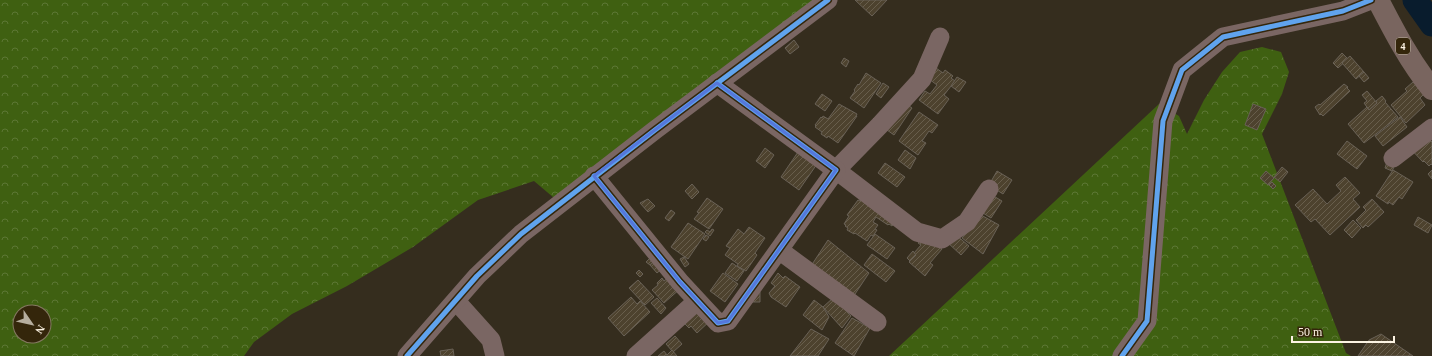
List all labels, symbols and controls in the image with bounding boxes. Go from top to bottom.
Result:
road number: 4 [1396,38,1410,54]
north arrow [12,304,52,344]
scale bar [1292,318,1394,344]
text: N [33,323,47,336]
text: 50 m [1298,325,1323,339]

